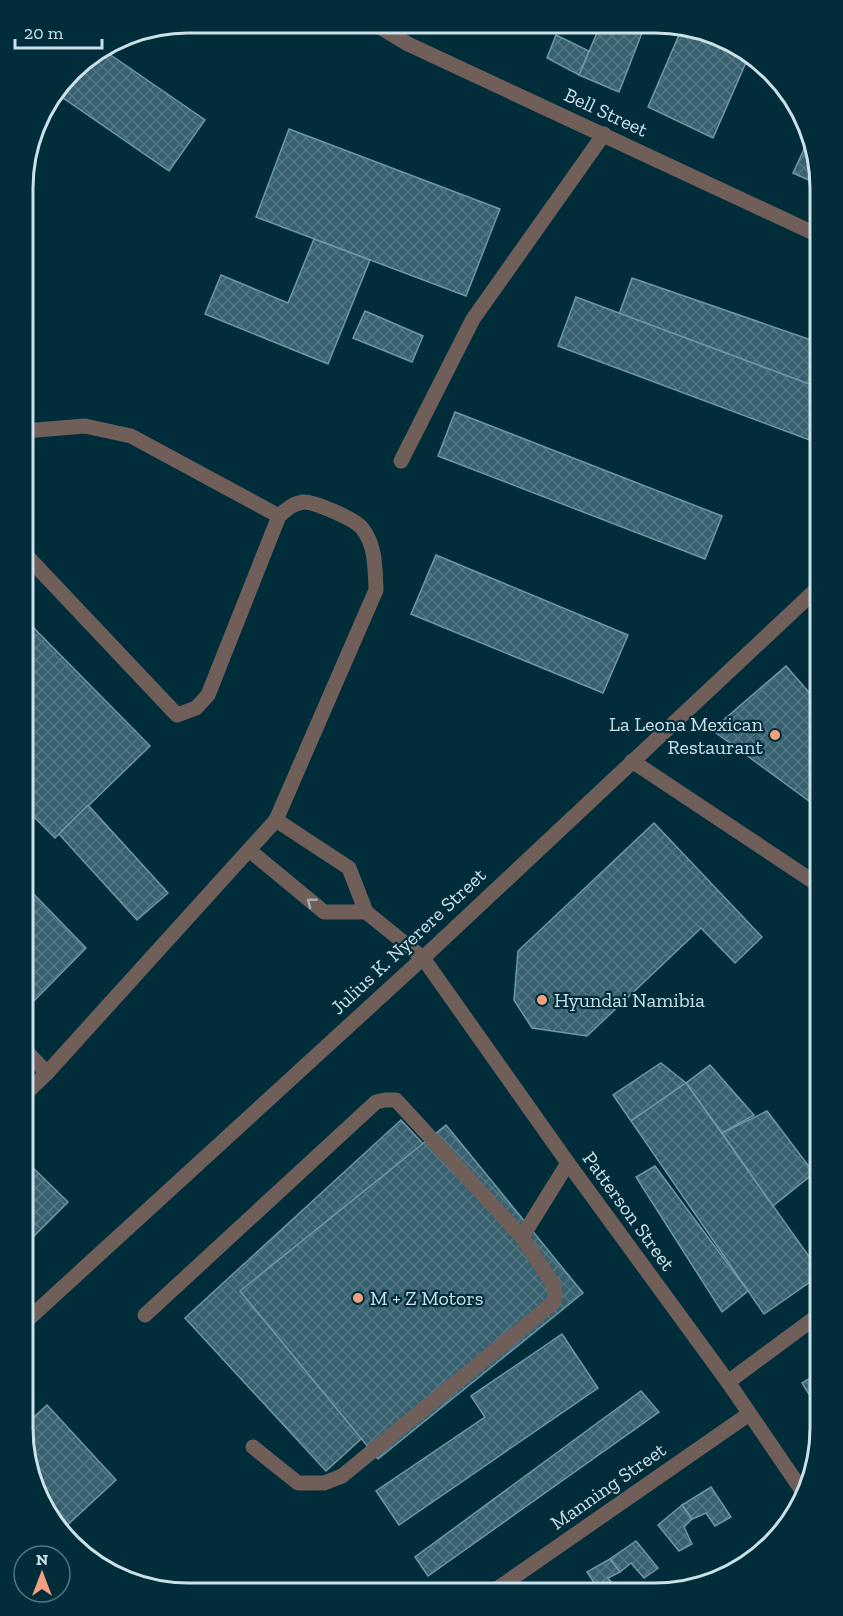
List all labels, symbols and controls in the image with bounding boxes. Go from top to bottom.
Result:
scale bar [15,12,102,50]
text: 20 m [24,22,64,44]
street label: Bell Street [560,82,652,142]
place label: La Leona Mexican Restaurant [609,712,764,759]
marker: La Leona Mexican Restaurant [768,728,782,742]
street label: Julius K. Nyerere Street [325,863,491,1019]
one-way arrow [307,898,318,909]
place label: Hyundai Namibia [554,988,705,1012]
marker: Hyundai Namibia [535,993,549,1007]
street label: Patterson Street [578,1147,681,1276]
place label: M + Z Motors [370,1286,484,1310]
marker: M + Z Motors [351,1291,365,1305]
street label: Manning Street [546,1437,671,1535]
north arrow [12,1544,72,1604]
text: N [36,1550,48,1569]

